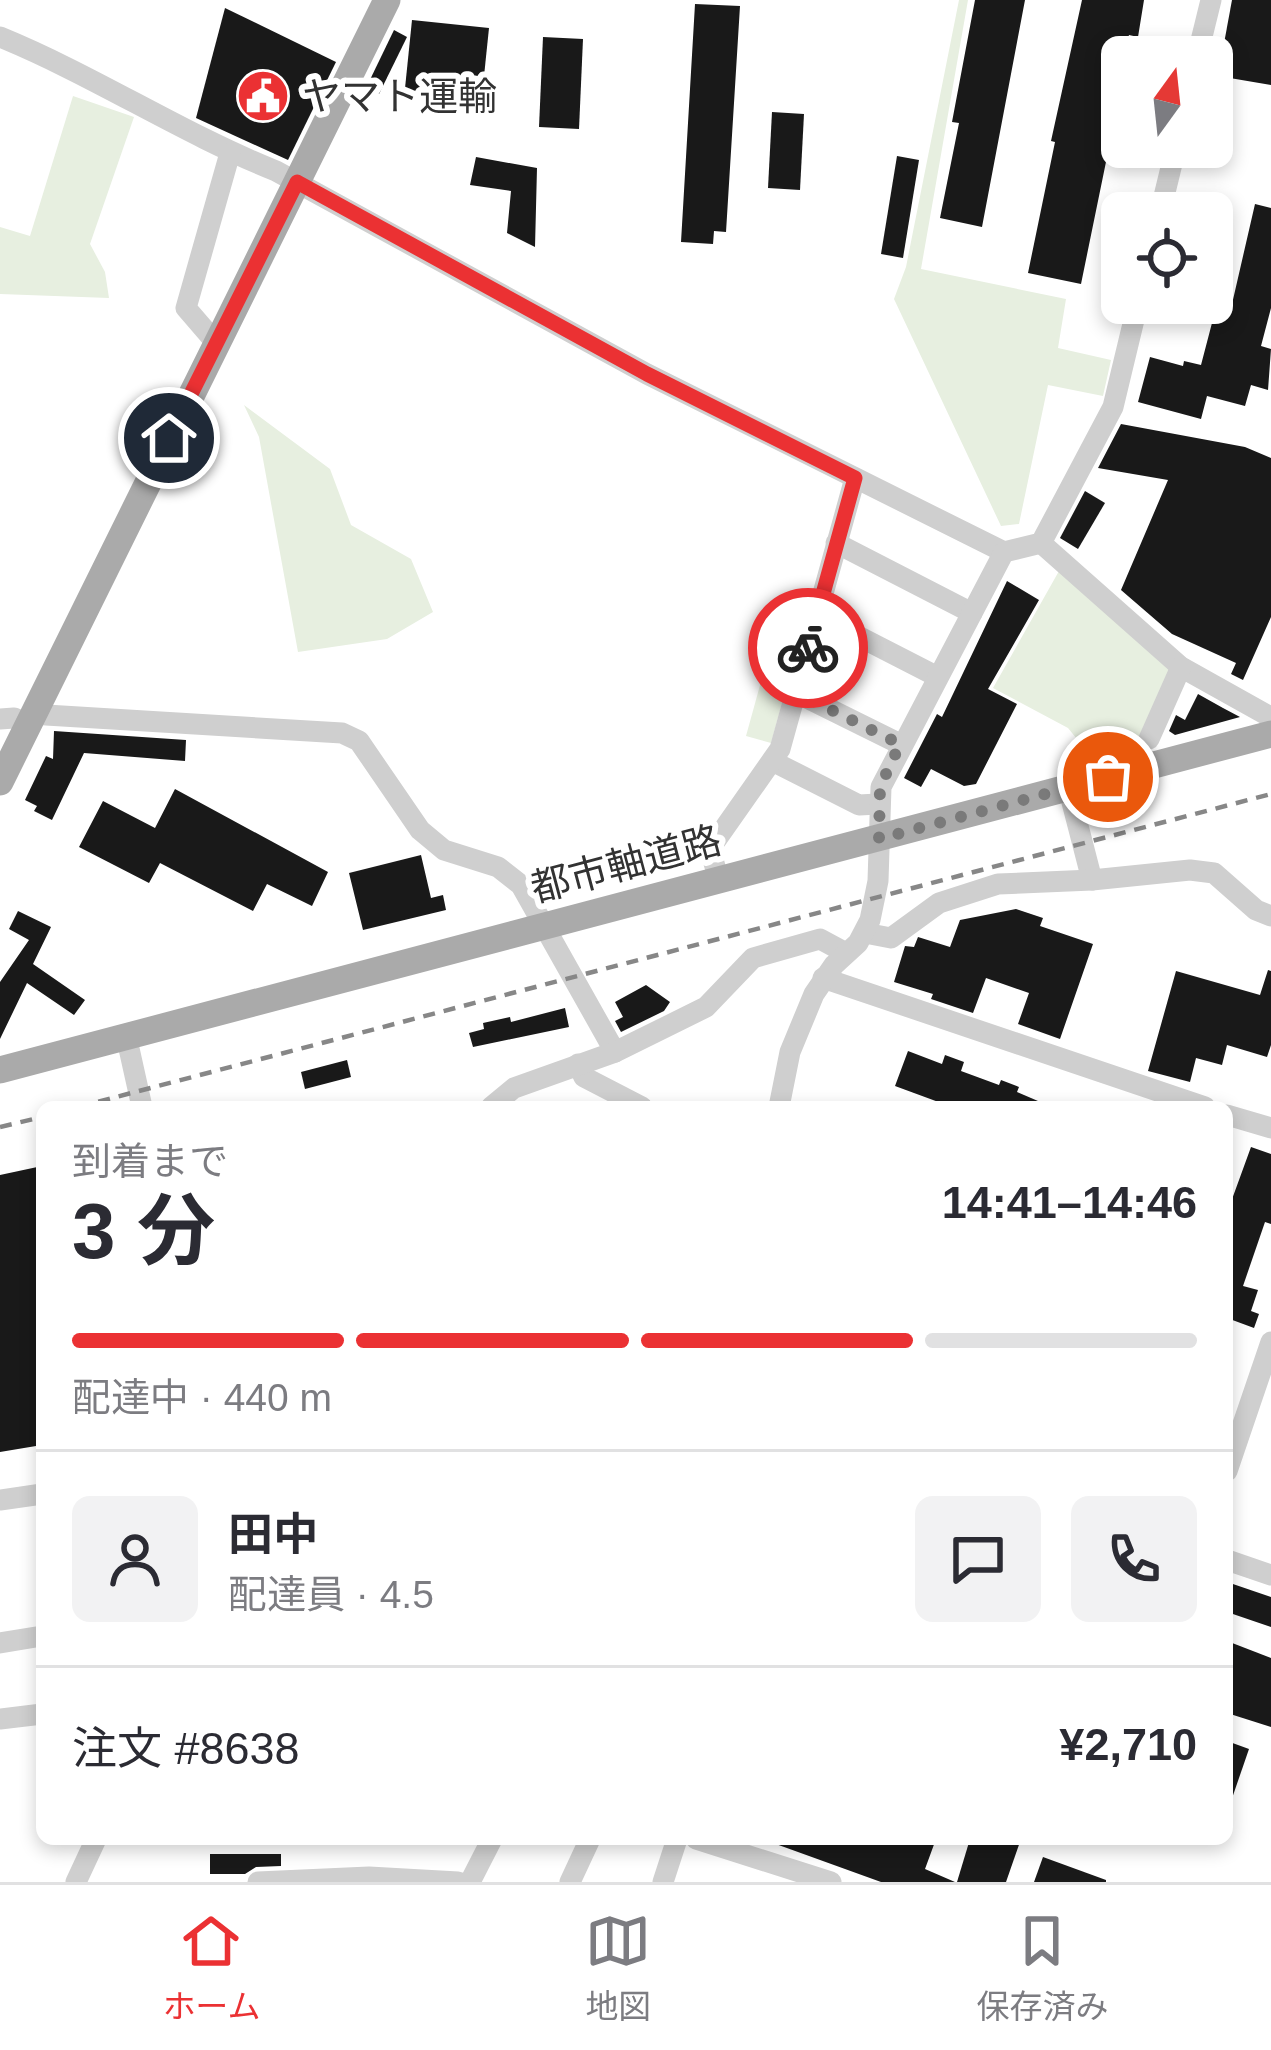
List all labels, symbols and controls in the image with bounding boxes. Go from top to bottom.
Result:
north arrow [1101,36,1233,168]
map controls [1101,36,1233,324]
public building icon: ヤマト運輸 [235,68,291,124]
place label: ヤマト運輸 [302,75,497,118]
button: locate [1101,192,1233,324]
pin [118,387,220,489]
icon: home [136,405,202,471]
courier [748,588,868,708]
icon: bike [775,615,841,681]
pin [1057,726,1159,828]
icon: bag [1075,744,1141,810]
street label: 都市軸道路 [526,818,726,910]
text: 到着まで [72,1140,228,1183]
text: 14:41–14:46 [942,1177,1197,1228]
text: 3 分 [72,1187,215,1275]
text: 配達中 · 440 m [72,1376,332,1419]
button: person [72,1496,198,1622]
button: chat [915,1496,1041,1622]
button: phone [1071,1496,1197,1622]
text: 田中 [228,1509,318,1560]
text: 配達員 · 4.5 [228,1573,434,1616]
text: ¥2,710 [1059,1719,1197,1770]
text: 注文 #8638 [72,1723,300,1774]
tab: ホーム [162,1908,261,2028]
tab: 地図 [585,1908,651,2028]
tab: 保存済み [976,1908,1108,2028]

